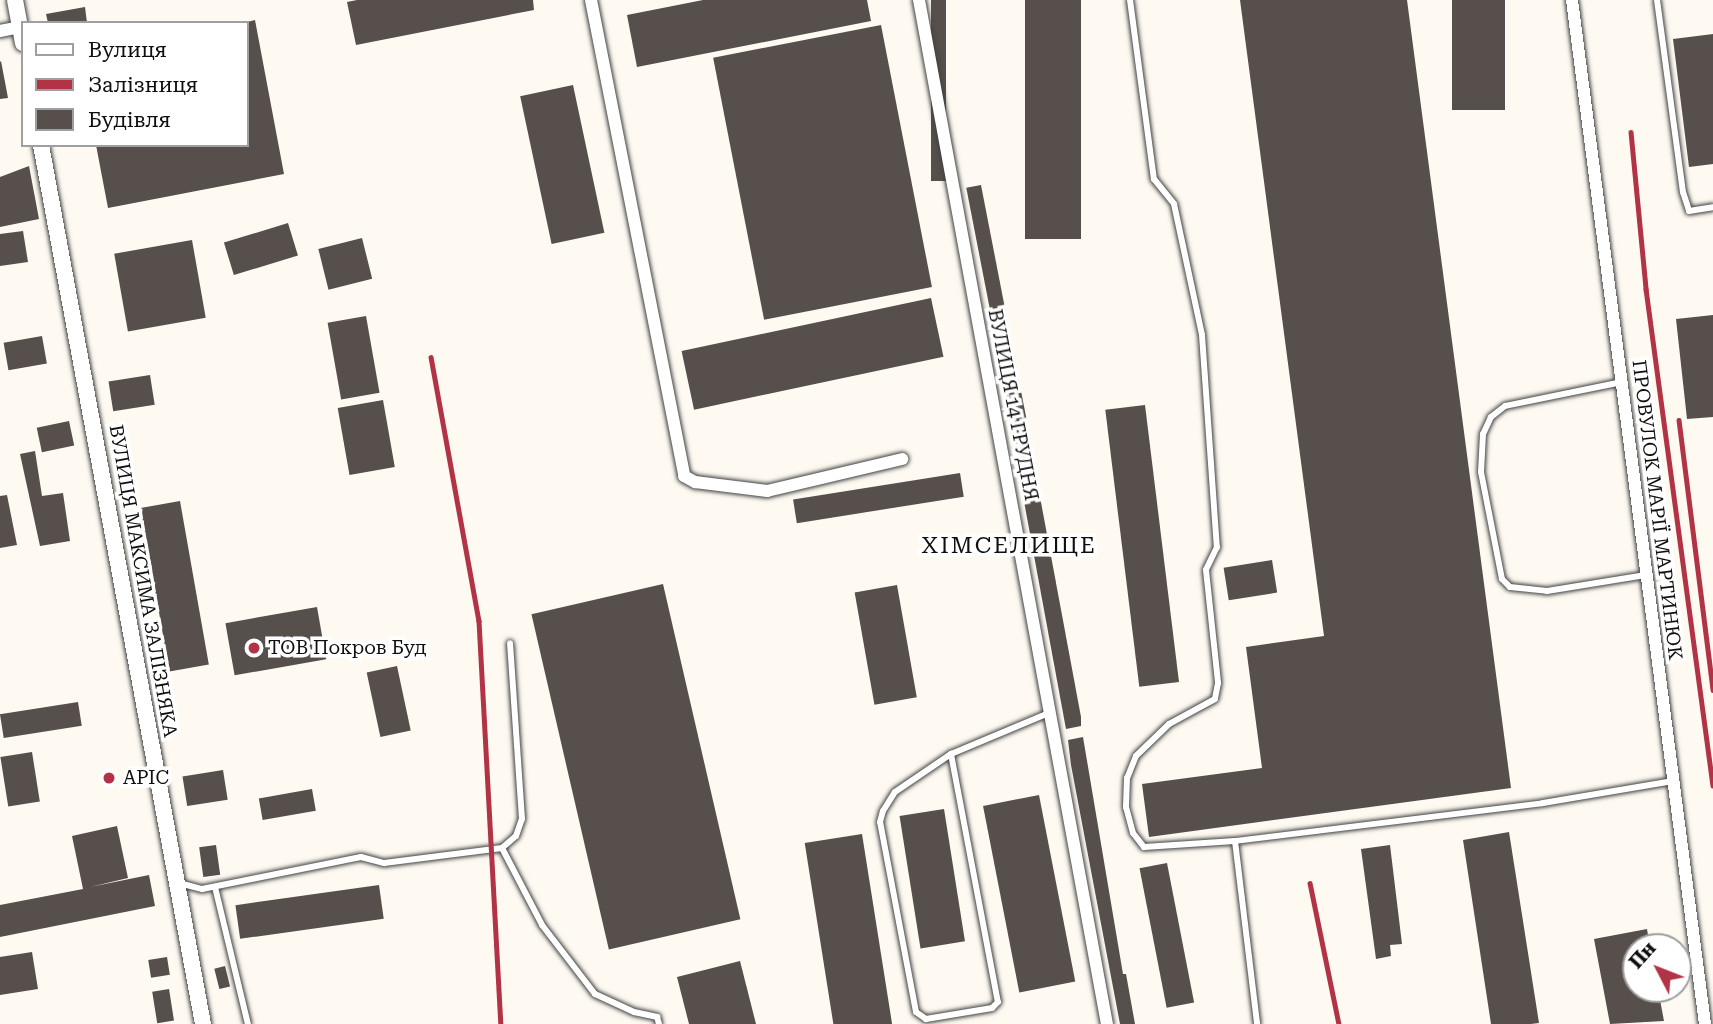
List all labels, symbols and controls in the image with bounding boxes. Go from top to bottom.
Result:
legend [21,21,248,147]
text: Вулиця [88,38,167,62]
text: Залізниця [88,73,198,97]
text: Будівля [88,108,171,132]
street label: ВУЛИЦЯ 14 ГРУДНЯ [983,307,1043,503]
street label: ПРОВУЛОК МАРІЇ МАРТИНЮК [1627,359,1687,661]
street label: ВУЛИЦЯ МАКСИМА ЗАЛІЗНЯКА [104,423,182,739]
district label: ХІМСЕЛИЩЕ [922,532,1096,560]
place label: ТОВ Покров Буд [268,637,427,659]
marker: ТОВ Покров Буд [246,640,262,656]
place label: АРІС [123,767,169,789]
marker: АРІС [101,770,117,786]
north arrow [1622,933,1692,1003]
text: Пн [1624,937,1661,973]

